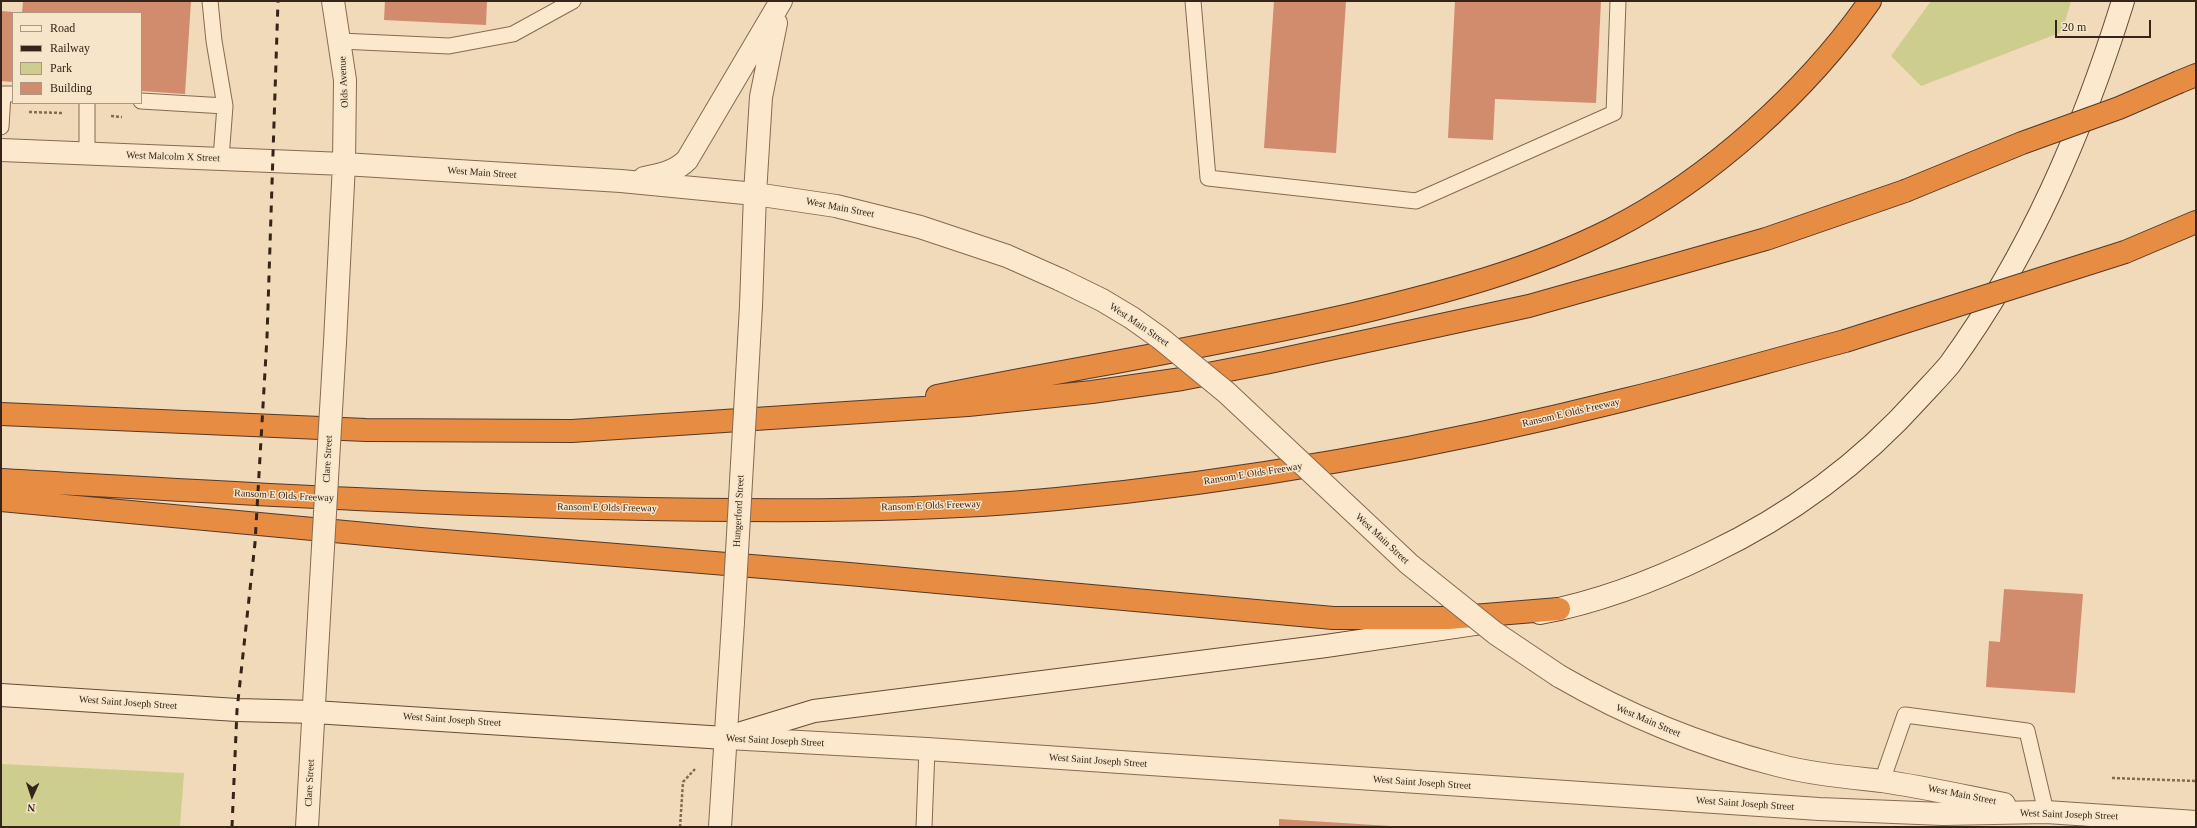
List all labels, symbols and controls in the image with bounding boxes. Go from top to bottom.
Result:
legend [12,12,142,104]
scale bar [2057,12,2153,38]
text: 20 m [2062,20,2086,34]
text: Road [50,21,75,35]
text: Railway [50,41,90,55]
street label: Olds Avenue [337,56,351,108]
text: Park [50,61,72,75]
text: Building [50,81,92,95]
street label: West Malcolm X Street [126,149,220,165]
street label: West Main Street [447,165,517,181]
street label: West Main Street [805,196,875,220]
street label: West Main Street [1107,301,1171,349]
street label: Ransom E Olds Freeway [1521,396,1621,430]
street label: Clare Street [321,435,335,483]
street label: Ransom E Olds Freeway [1203,460,1303,488]
street label: Hungerford Street [731,474,747,548]
street label: Ransom E Olds Freeway [234,487,334,505]
street label: Ransom E Olds Freeway [881,498,981,514]
street label: Ransom E Olds Freeway [557,501,657,515]
street label: West Main Street [1353,511,1411,567]
street label: West Saint Joseph Street [79,694,177,712]
street label: West Main Street [1614,702,1682,740]
street label: West Saint Joseph Street [403,711,501,729]
street label: West Saint Joseph Street [726,732,824,750]
street label: West Saint Joseph Street [1049,752,1147,770]
street label: Clare Street [303,759,317,807]
street label: West Saint Joseph Street [1373,774,1471,792]
north arrow [12,776,52,816]
street label: West Main Street [1927,783,1997,807]
street label: West Saint Joseph Street [1696,795,1794,813]
text: N [27,802,36,814]
street label: West Saint Joseph Street [2020,807,2118,823]

